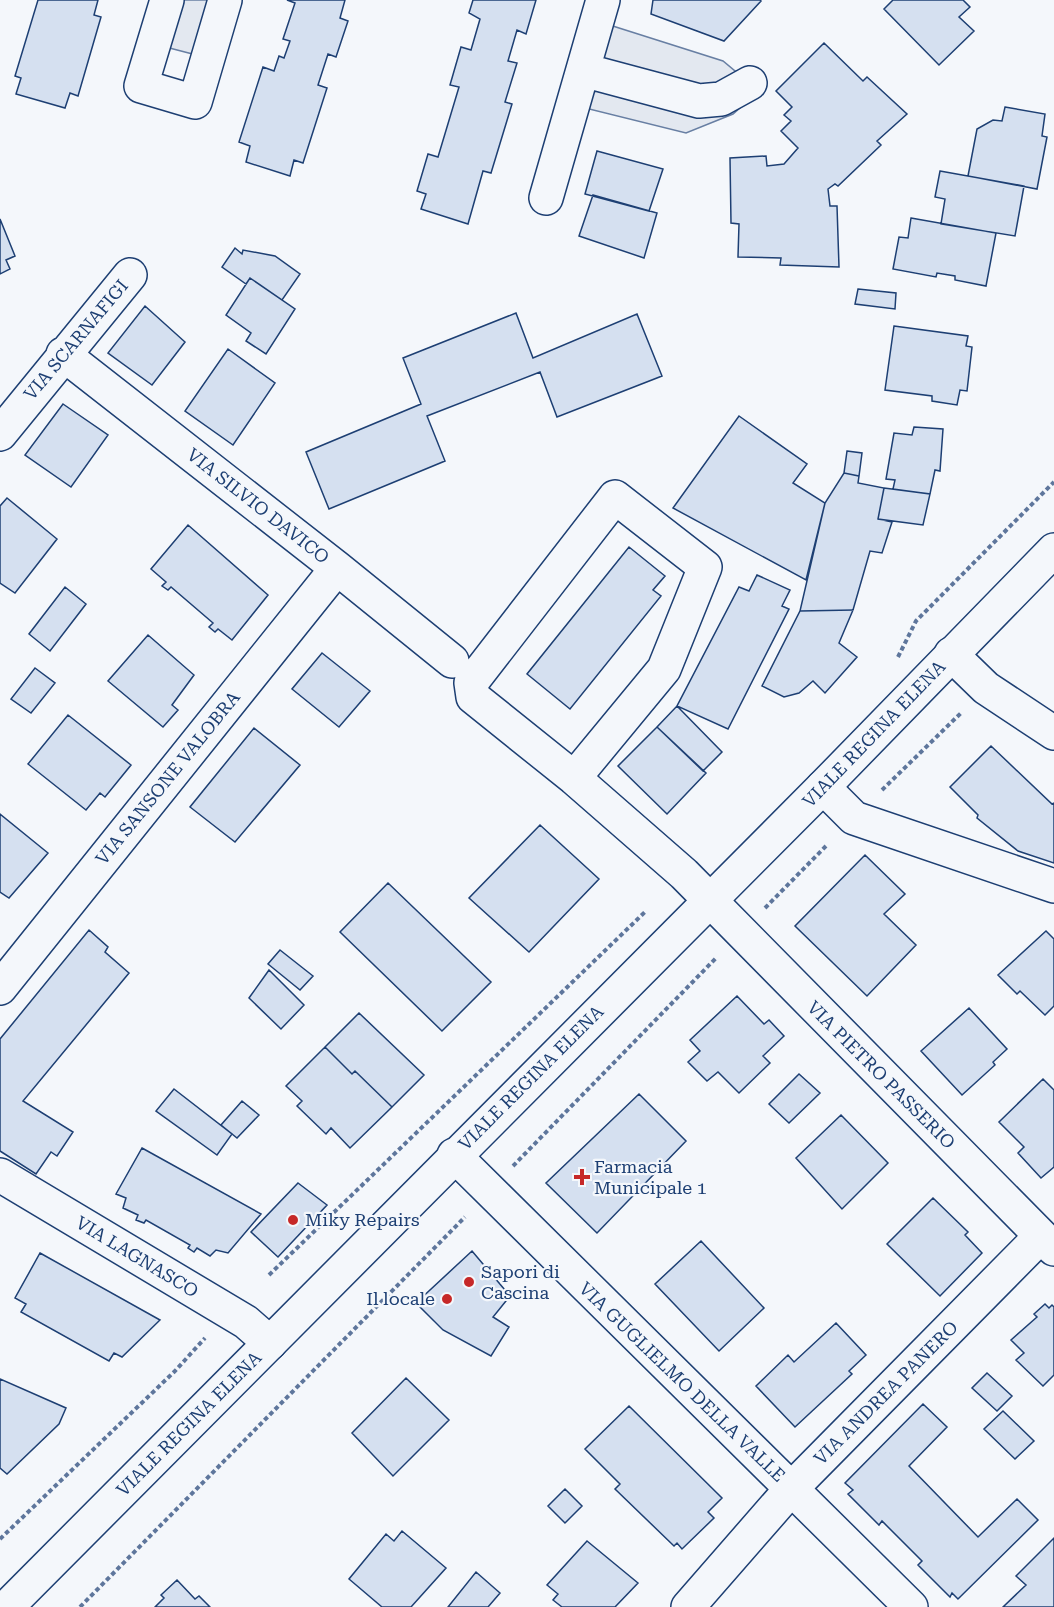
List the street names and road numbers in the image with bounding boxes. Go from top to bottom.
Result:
street label: VIA SCARNAFIGI [19,275,132,404]
street label: VIA SILVIO DAVICO [183,444,334,568]
street label: VIALE REGINA ELENA [798,656,950,811]
street label: VIA SANSONE VALOBRA [91,686,244,869]
street label: VIA PIETRO PASSERIO [803,996,960,1153]
street label: VIALE REGINA ELENA [454,1001,608,1154]
street label: VIA LAGNASCO [72,1212,202,1301]
street label: VIA GUGLIELMO DELLA VALLE [575,1277,790,1486]
street label: VIA ANDREA PANERO [809,1316,962,1469]
street label: VIALE REGINA ELENA [112,1347,266,1500]

